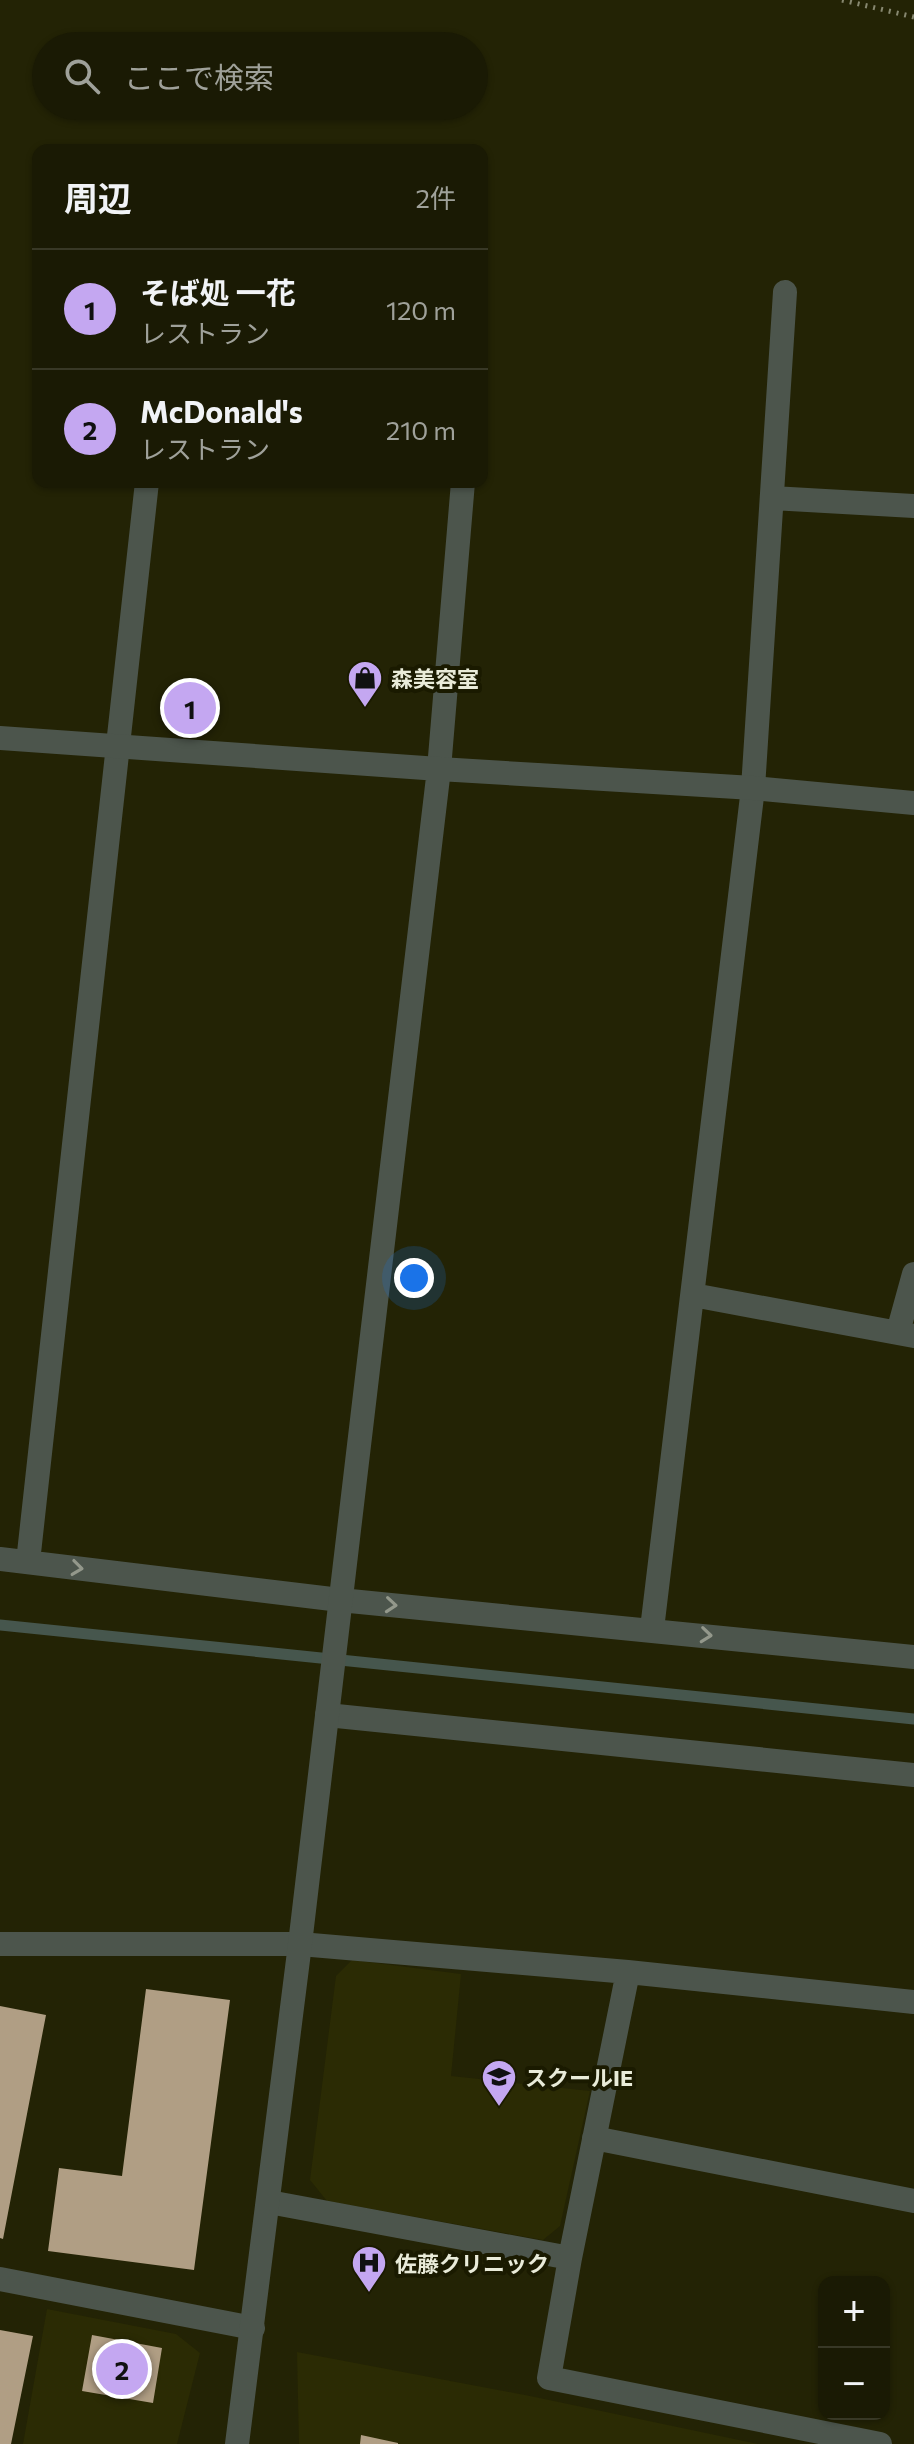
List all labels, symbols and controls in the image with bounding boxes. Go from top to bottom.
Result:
search box [32,32,488,120]
icon: search [60,54,104,98]
text: ここで検索 [124,58,274,95]
text: 周辺 [64,176,132,218]
text: 2件 [416,182,456,213]
text: そば処 一花 [140,273,296,310]
text: 1 [84,294,96,325]
text: 120 m [386,294,456,325]
text: レストラン [140,317,270,348]
text: McDonald's [140,392,303,429]
text: 2 [83,414,97,445]
text: 210 m [386,414,456,445]
text: レストラン [140,433,270,464]
shop icon: 森美容室 [346,659,384,709]
place label: 森美容室 [391,665,479,692]
pin: 1 [164,678,216,738]
your location [394,1258,434,1298]
one-way arrow [71,1560,84,1577]
one-way arrow [385,1596,398,1613]
one-way arrow [700,1627,713,1644]
school or university icon: スクールIE [480,2058,518,2108]
place label: スクールIE [525,2064,633,2091]
hospital icon: 佐藤クリニック [350,2244,388,2294]
place label: 佐藤クリニック [395,2250,549,2277]
map controls [818,2276,890,2420]
button: + [818,2276,890,2348]
pin: 2 [96,2339,148,2399]
button: − [818,2348,890,2420]

